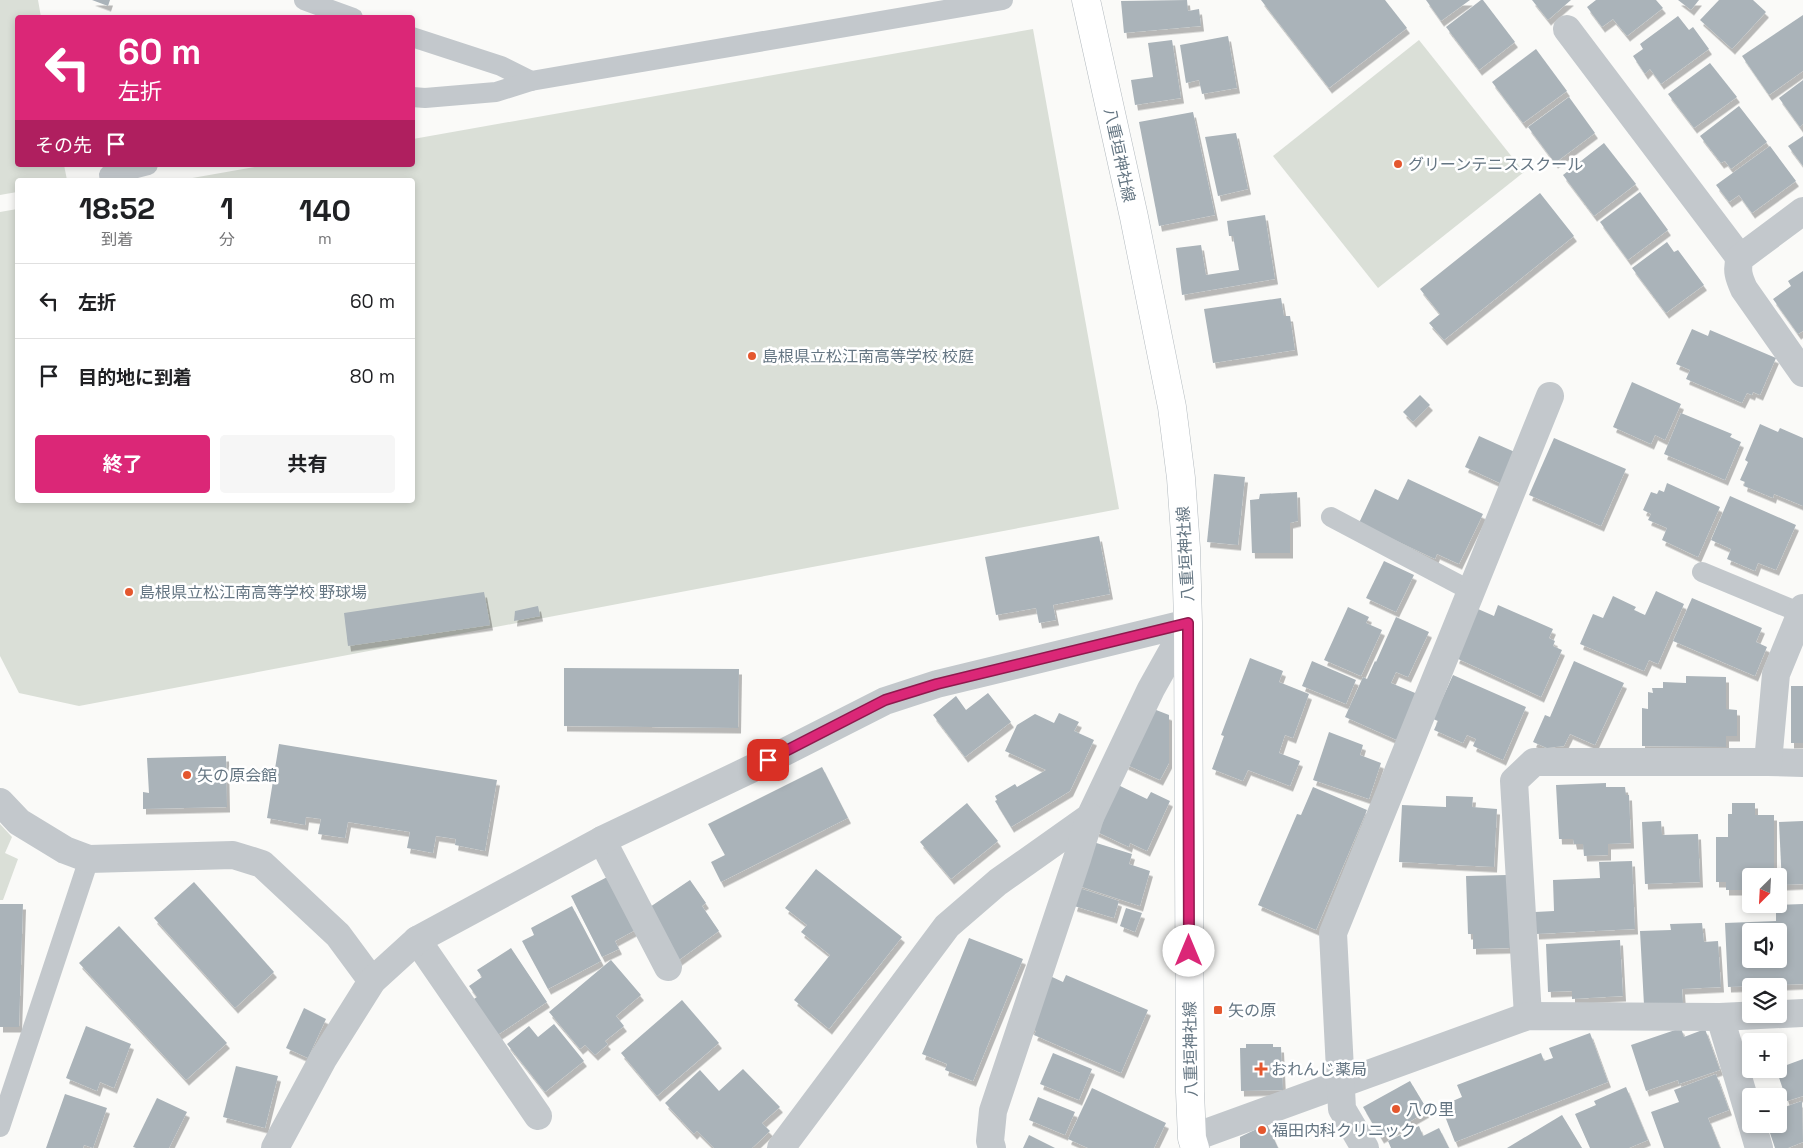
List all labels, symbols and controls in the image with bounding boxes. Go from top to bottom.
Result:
text: 60 m [118,30,201,74]
icon: left [35,35,100,100]
text: 左折 [118,77,162,105]
street label: 八重垣神社線 [1099,106,1140,204]
icon: arrive [102,130,130,158]
text: その先 [35,133,92,158]
place label: グリーンテニススクール [1408,154,1583,175]
marker: グリーンテニススクール [1392,158,1404,170]
text: 18:52 [79,189,155,228]
text: 1 [220,189,234,228]
text: 140 [299,191,351,230]
text: m [318,228,332,249]
text: 到着 [101,229,133,250]
text: 分 [219,229,235,250]
icon: left [35,287,63,315]
text: 60 m [350,289,395,314]
text: 左折 [78,290,116,315]
place label: 島根県立松江南高等学校 校庭 [762,346,974,367]
marker: 島根県立松江南高等学校 校庭 [746,350,758,362]
icon: arrive [35,362,63,390]
text: 80 m [350,364,395,389]
text: 目的地に到着 [78,365,192,390]
button: 終了 [35,435,210,493]
button: 共有 [220,435,395,493]
street label: 八重垣神社線 [1173,505,1198,602]
place label: 島根県立松江南高等学校 野球場 [139,582,367,603]
marker: 島根県立松江南高等学校 野球場 [123,586,135,598]
pin [747,739,789,781]
icon: arrive [754,746,782,774]
place label: 矢の原会館 [197,765,277,786]
marker: 矢の原会館 [181,769,193,781]
north arrow [1742,868,1788,912]
map controls [1742,868,1787,1133]
button: sound [1742,923,1787,968]
position arrow [1162,924,1214,976]
button: layers [1742,978,1787,1023]
place label: 矢の原 [1228,1000,1276,1021]
street label: 八重垣神社線 [1179,1001,1202,1097]
marker: 矢の原 [1212,1004,1224,1016]
button: + [1742,1033,1787,1078]
place label: おれんじ薬局 [1271,1059,1367,1080]
marker: おれんじ薬局 [1255,1063,1267,1075]
button: − [1742,1088,1787,1133]
place label: 八の里 [1406,1099,1454,1120]
marker: 八の里 [1390,1103,1402,1115]
place label: 福田内科クリニック [1272,1120,1416,1141]
marker: 福田内科クリニック [1256,1124,1268,1136]

